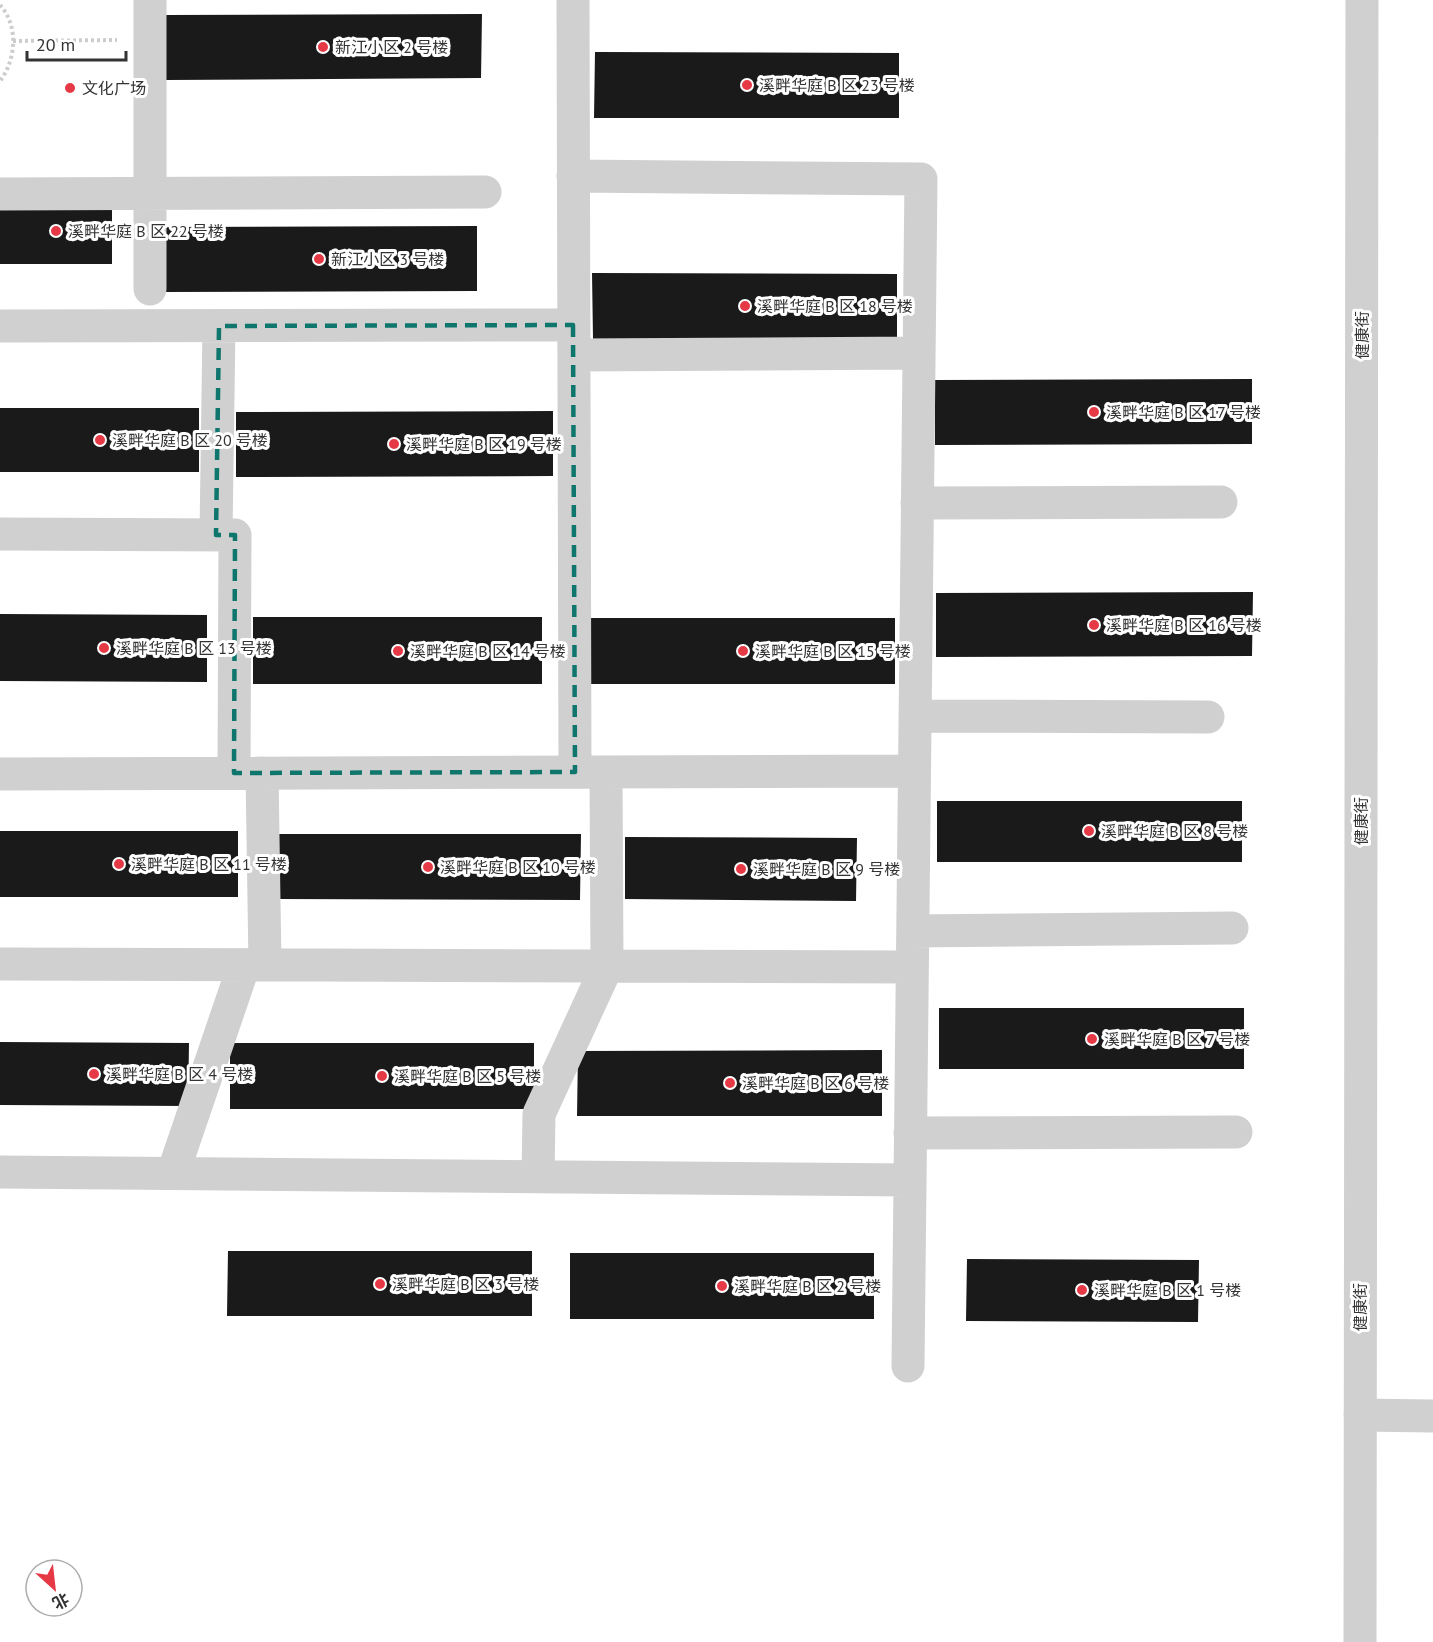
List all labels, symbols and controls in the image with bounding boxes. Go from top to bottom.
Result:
scale bar [27,24,126,62]
text: 20 m [36,33,75,56]
place label: 新江小区 2 号楼 [335,37,448,57]
marker: 新江小区 2 号楼 [316,40,330,54]
place label: 溪畔华庭 B 区 23 号楼 [759,75,915,95]
place label: 文化广场 [82,78,146,98]
marker: 溪畔华庭 B 区 23 号楼 [740,78,754,92]
marker: 文化广场 [63,81,77,95]
place label: 溪畔华庭 B 区 22 号楼 [68,221,224,241]
marker: 溪畔华庭 B 区 22 号楼 [49,224,63,238]
place label: 新江小区 3 号楼 [331,249,444,269]
marker: 新江小区 3 号楼 [312,252,326,266]
place label: 溪畔华庭 B 区 18 号楼 [757,296,913,316]
marker: 溪畔华庭 B 区 18 号楼 [738,299,752,313]
street label: 健康街 [1352,311,1372,359]
place label: 溪畔华庭 B 区 17 号楼 [1106,402,1261,422]
marker: 溪畔华庭 B 区 17 号楼 [1087,405,1101,419]
place label: 溪畔华庭 B 区 20 号楼 [112,430,268,450]
marker: 溪畔华庭 B 区 20 号楼 [93,433,107,447]
place label: 溪畔华庭 B 区 19 号楼 [406,434,562,454]
marker: 溪畔华庭 B 区 19 号楼 [387,437,401,451]
place label: 溪畔华庭 B 区 16 号楼 [1106,615,1262,635]
marker: 溪畔华庭 B 区 16 号楼 [1087,618,1101,632]
place label: 溪畔华庭 B 区 13 号楼 [116,638,272,658]
marker: 溪畔华庭 B 区 13 号楼 [97,641,111,655]
place label: 溪畔华庭 B 区 14 号楼 [410,641,566,661]
place label: 溪畔华庭 B 区 15 号楼 [755,641,911,661]
marker: 溪畔华庭 B 区 14 号楼 [391,644,405,658]
marker: 溪畔华庭 B 区 15 号楼 [736,644,750,658]
street label: 健康街 [1351,797,1371,845]
place label: 溪畔华庭 B 区 8 号楼 [1101,821,1248,841]
marker: 溪畔华庭 B 区 8 号楼 [1082,824,1096,838]
place label: 溪畔华庭 B 区 11 号楼 [131,854,287,874]
marker: 溪畔华庭 B 区 11 号楼 [112,857,126,871]
place label: 溪畔华庭 B 区 10 号楼 [440,857,596,877]
place label: 溪畔华庭 B 区 9 号楼 [753,859,900,879]
marker: 溪畔华庭 B 区 10 号楼 [421,860,435,874]
marker: 溪畔华庭 B 区 9 号楼 [734,862,748,876]
place label: 溪畔华庭 B 区 7 号楼 [1104,1029,1250,1049]
marker: 溪畔华庭 B 区 7 号楼 [1085,1032,1099,1046]
place label: 溪畔华庭 B 区 4 号楼 [106,1064,253,1084]
place label: 溪畔华庭 B 区 5 号楼 [394,1066,541,1086]
marker: 溪畔华庭 B 区 4 号楼 [87,1067,101,1081]
marker: 溪畔华庭 B 区 5 号楼 [375,1069,389,1083]
place label: 溪畔华庭 B 区 6 号楼 [742,1073,889,1093]
marker: 溪畔华庭 B 区 6 号楼 [723,1076,737,1090]
place label: 溪畔华庭 B 区 3 号楼 [392,1274,539,1294]
place label: 溪畔华庭 B 区 2 号楼 [734,1276,881,1296]
marker: 溪畔华庭 B 区 3 号楼 [373,1277,387,1291]
marker: 溪畔华庭 B 区 2 号楼 [715,1279,729,1293]
place label: 溪畔华庭 B 区 1 号楼 [1094,1280,1241,1300]
marker: 溪畔华庭 B 区 1 号楼 [1075,1283,1089,1297]
street label: 健康街 [1350,1283,1370,1331]
north arrow [24,1558,84,1618]
text: 北 [49,1589,72,1614]

